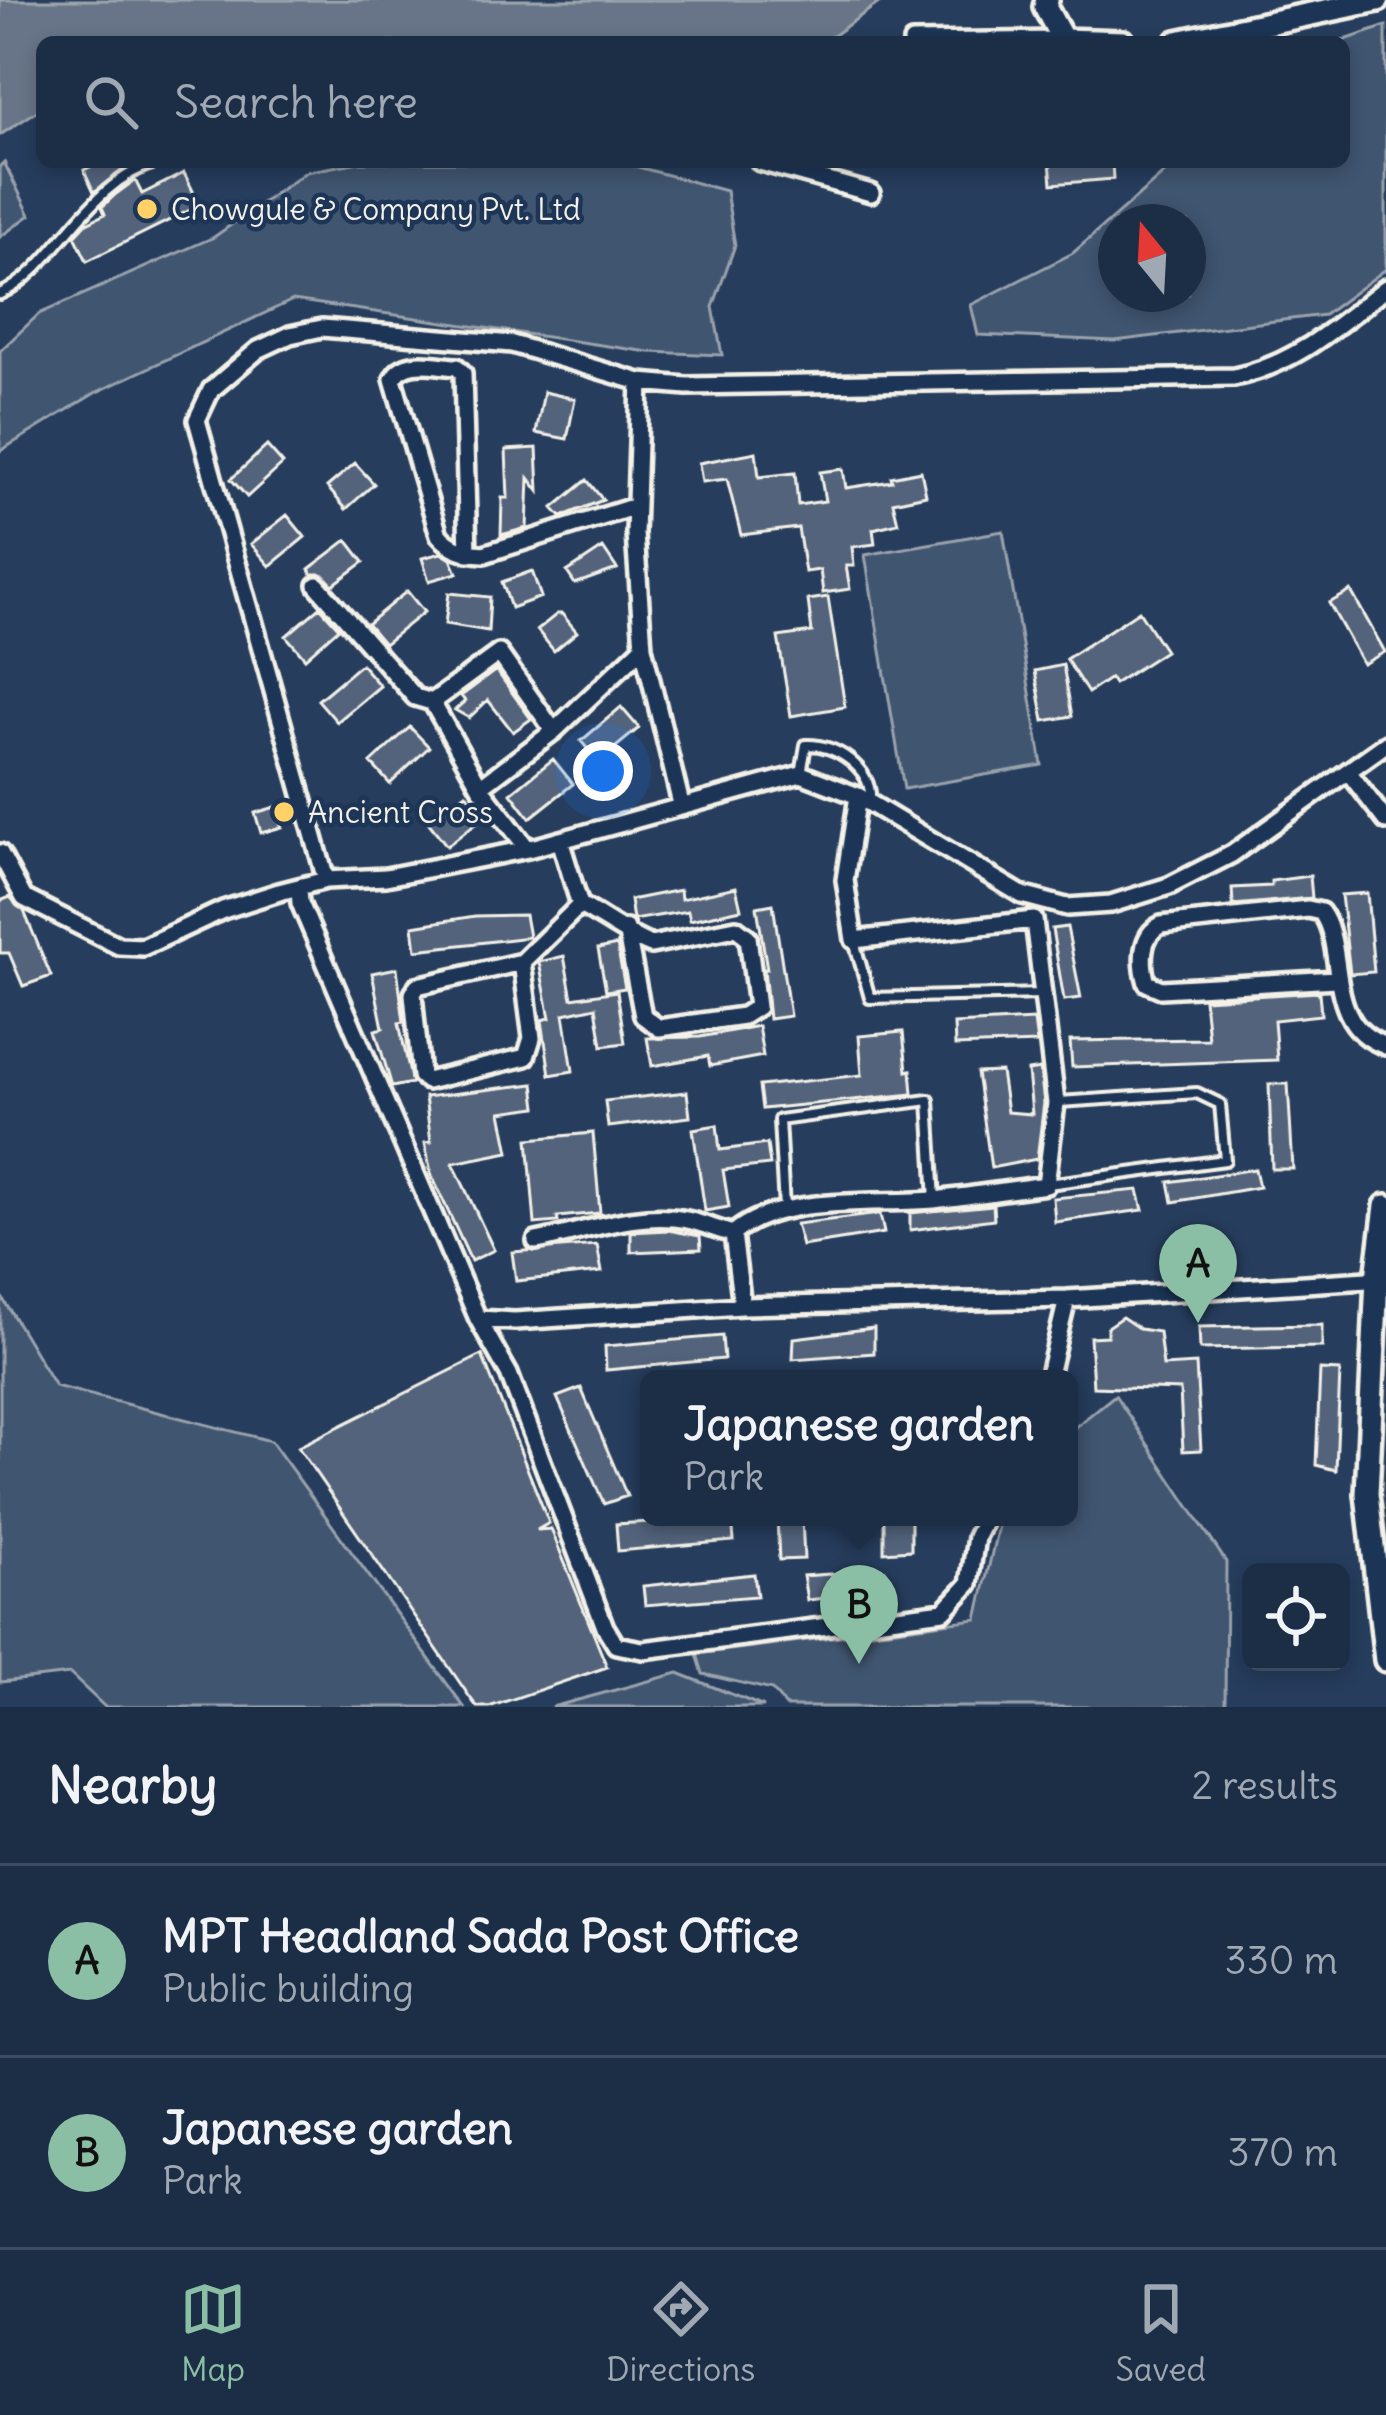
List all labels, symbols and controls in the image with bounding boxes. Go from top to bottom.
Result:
search box [36,36,1350,168]
icon: search [78,69,144,135]
text: Search here [174,74,418,130]
place label: Chowgule & Company Pvt. Ltd [171,190,581,228]
marker: Chowgule & Company Pvt. Ltd [134,196,160,222]
north arrow [1098,204,1206,312]
your location [573,741,633,801]
place label: Ancient Cross [308,793,493,831]
marker: Ancient Cross [271,799,297,825]
pin: A [1159,1224,1237,1323]
popup [640,1370,1078,1526]
text: Japanese garden [684,1396,1034,1452]
text: Park [684,1452,764,1501]
map controls [1242,1563,1350,1671]
button: locate [1242,1563,1350,1671]
pin: B [820,1565,898,1664]
text: Nearby [48,1753,217,1817]
text: 2 results [1191,1761,1338,1810]
text: MPT Headland Sada Post Office [162,1908,799,1964]
text: A [74,1936,100,1985]
text: 330 m [1225,1936,1338,1985]
text: Public building [162,1964,414,2013]
text: Japanese garden [162,2100,513,2156]
text: B [74,2128,100,2177]
text: 370 m [1228,2128,1338,2177]
text: Park [162,2156,243,2205]
tab: Map [180,2276,246,2390]
tab: Directions [606,2276,755,2390]
tab: Saved [1116,2276,1206,2390]

